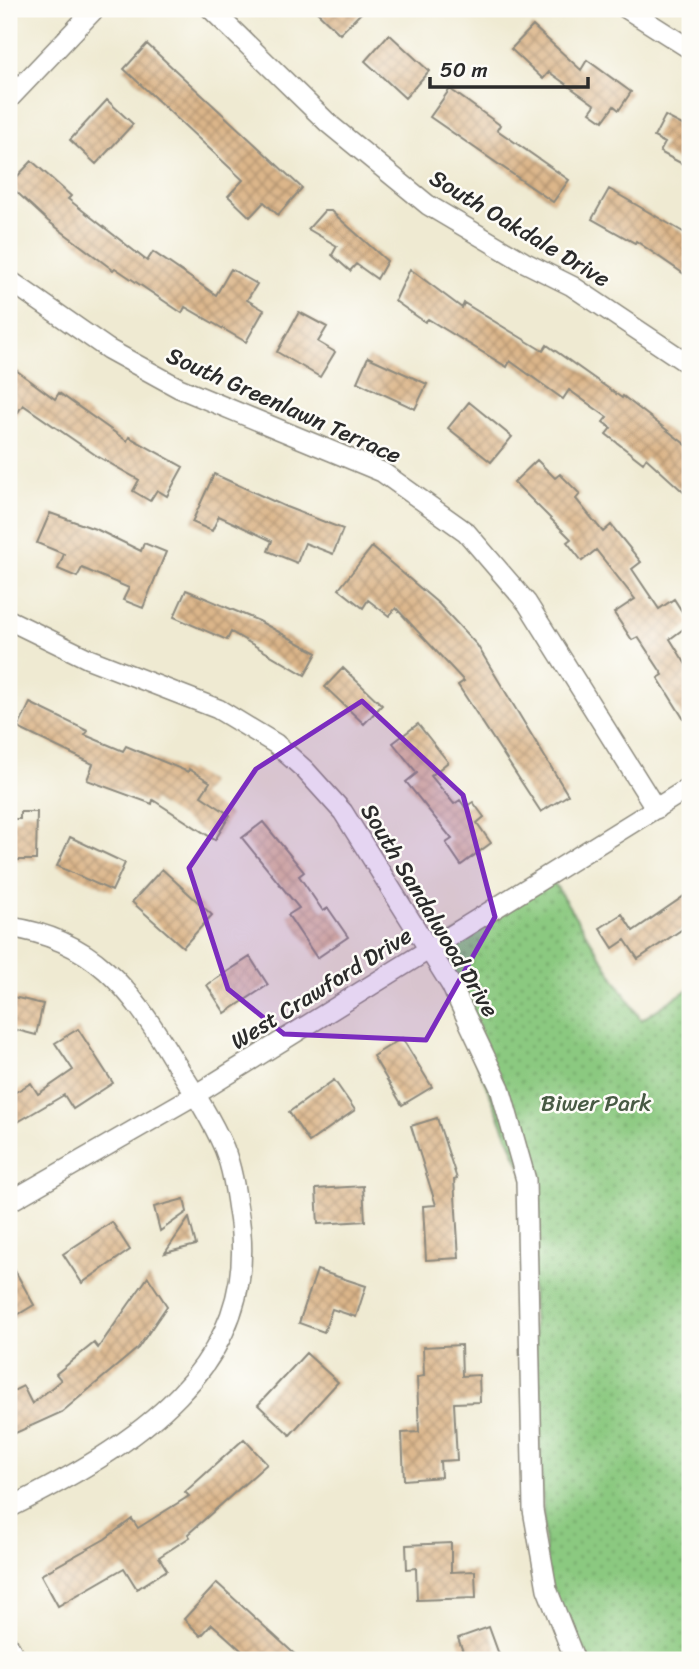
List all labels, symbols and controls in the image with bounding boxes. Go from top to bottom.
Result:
scale bar [430,46,587,90]
text: 50 m [440,51,488,89]
street label: South Oakdale Drive [421,158,618,299]
street label: South Greenlawn Terrace [160,335,408,476]
street label: South Sandalwood Drive [349,795,510,1026]
street label: West Crawford Drive [222,916,421,1061]
park label: Biwer Park [541,1083,652,1124]

